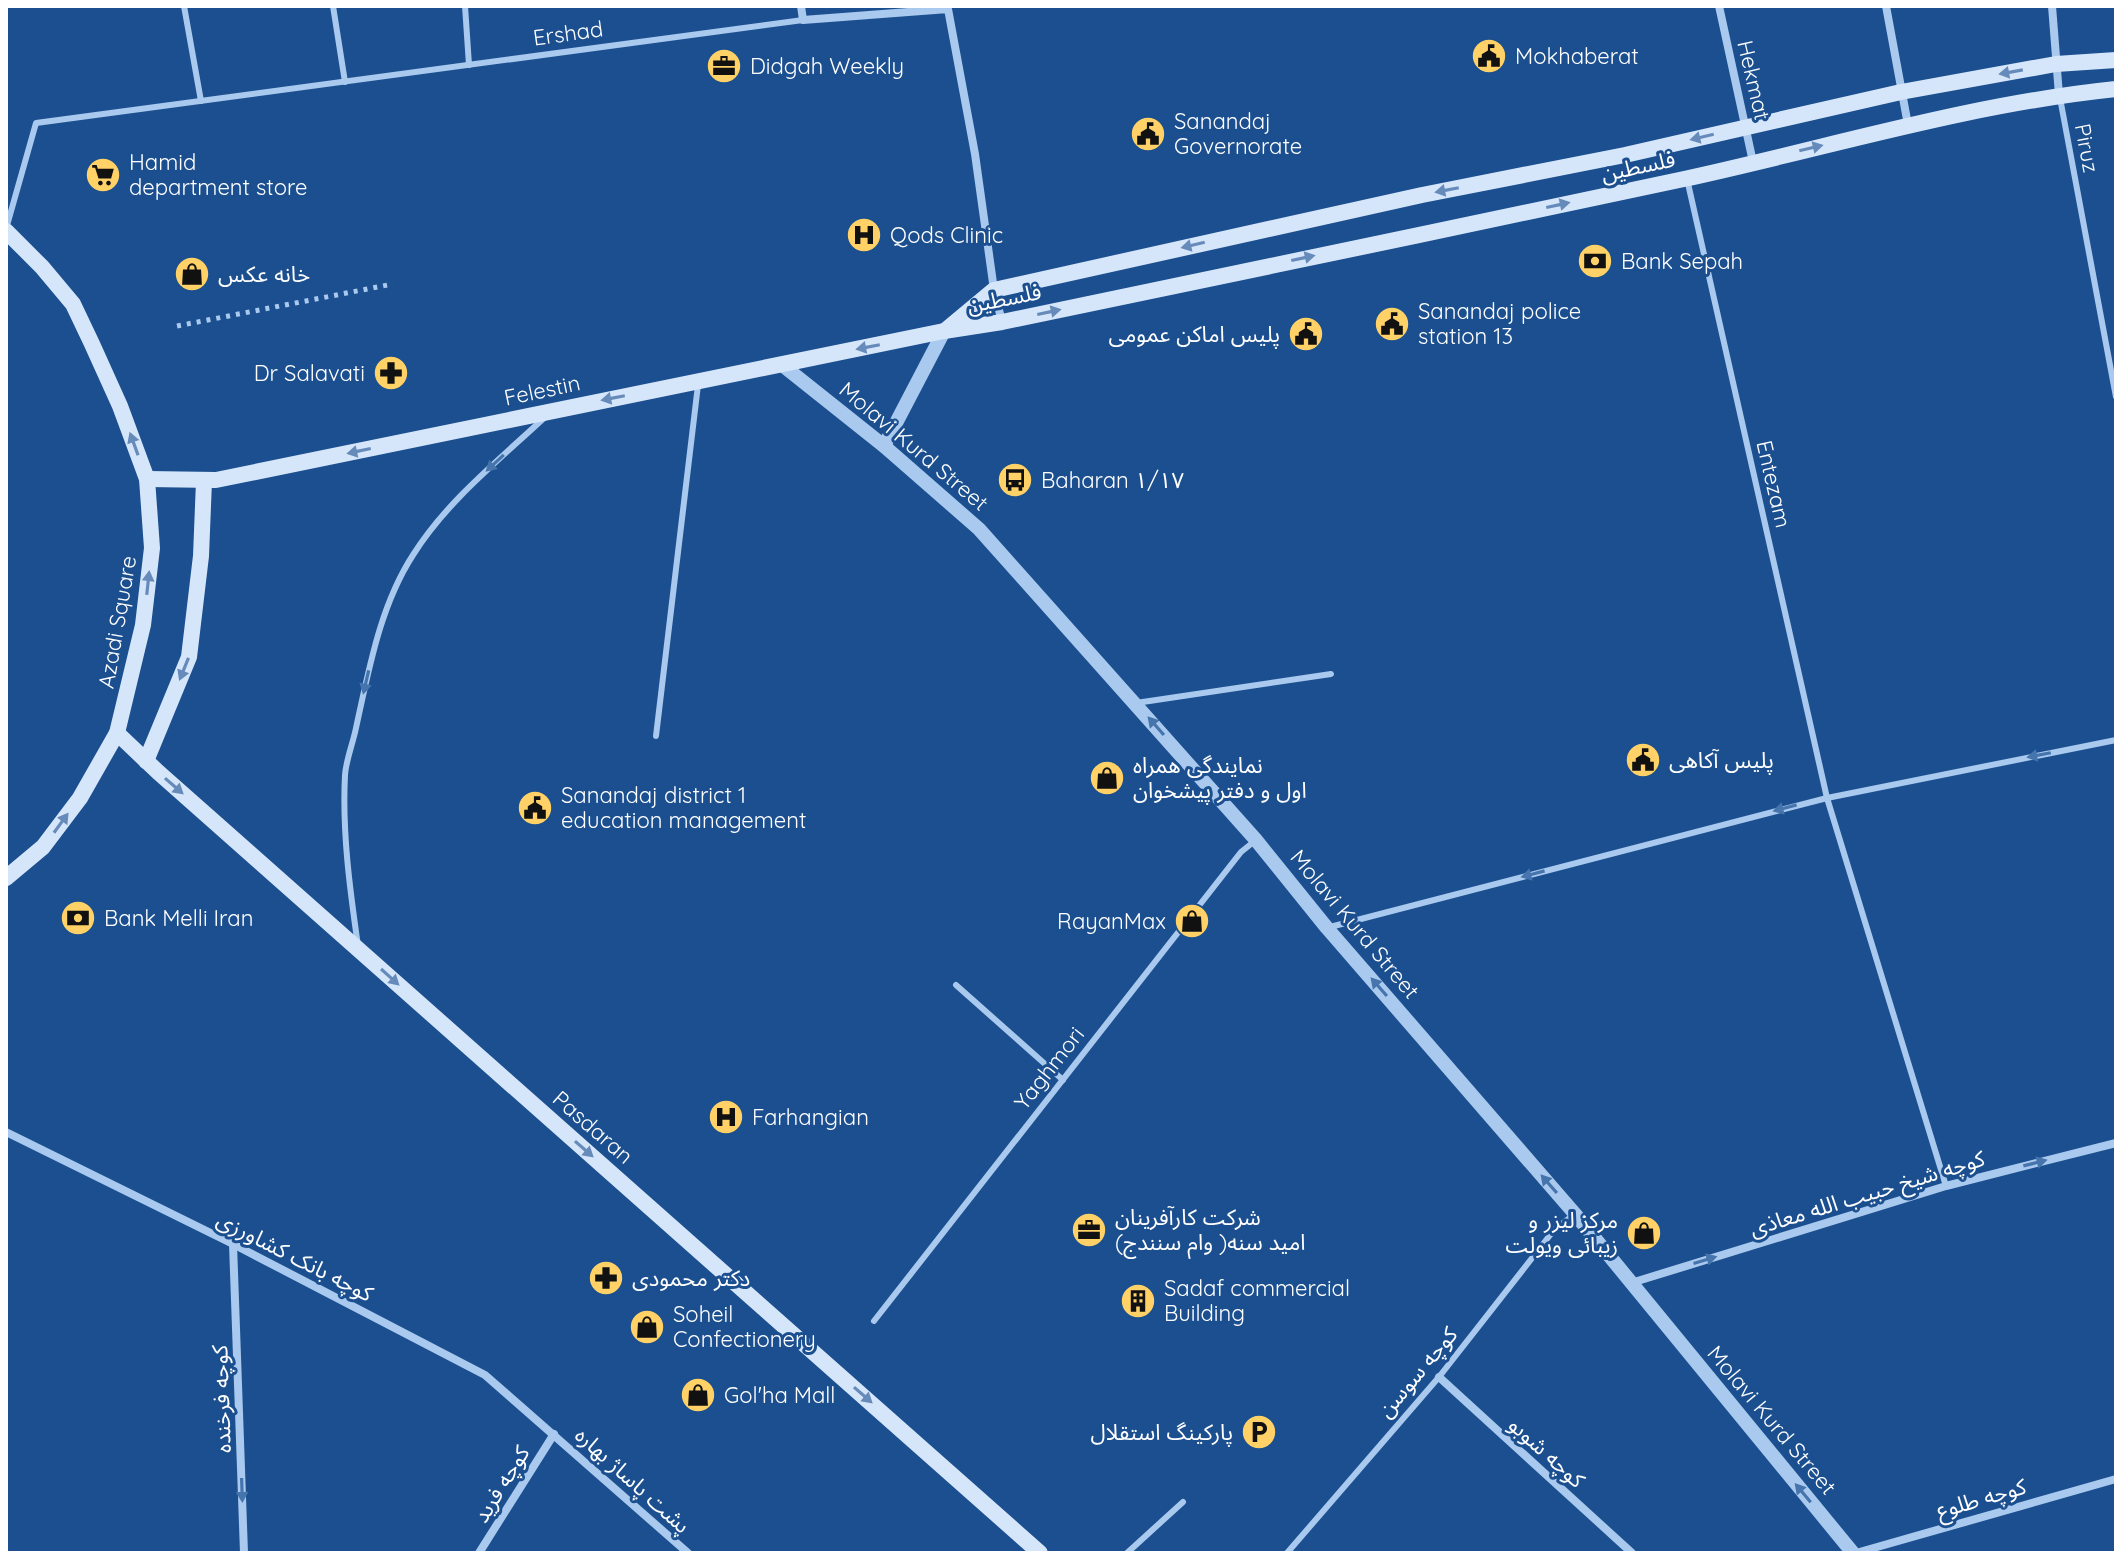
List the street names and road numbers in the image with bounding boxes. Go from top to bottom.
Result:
street label: Ershad [531,14,605,52]
street label: Hekmat [1731,37,1777,123]
street label: Piruz [2069,121,2105,175]
street label: فلسطین [1598,145,1678,187]
street label: فلسطین [965,277,1043,319]
street label: Felestin [501,368,583,412]
street label: Molavi Kurd Street [834,375,994,517]
street label: Entezam [1750,438,1798,530]
street label: Azadi Square [92,554,142,690]
street label: Molavi Kurd Street [1284,844,1426,1004]
street label: Yaghmori [1008,1021,1090,1115]
street label: Pasdaran [547,1084,639,1170]
street label: کوچه شیخ حبیب الله معاذی [1746,1144,1990,1245]
street label: کوچه بانک کشاورزی [212,1205,379,1309]
street label: کوچه سوسن [1371,1320,1465,1424]
street label: Molavi Kurd Street [1701,1340,1843,1500]
street label: کوچه فرخنده [205,1344,238,1453]
street label: کوچه شوبو [1502,1410,1592,1495]
street label: پشت پاساژ بهاره [569,1421,696,1540]
street label: کوچه فرید [467,1440,537,1528]
street label: کوچه طلوع [1933,1472,2031,1527]

